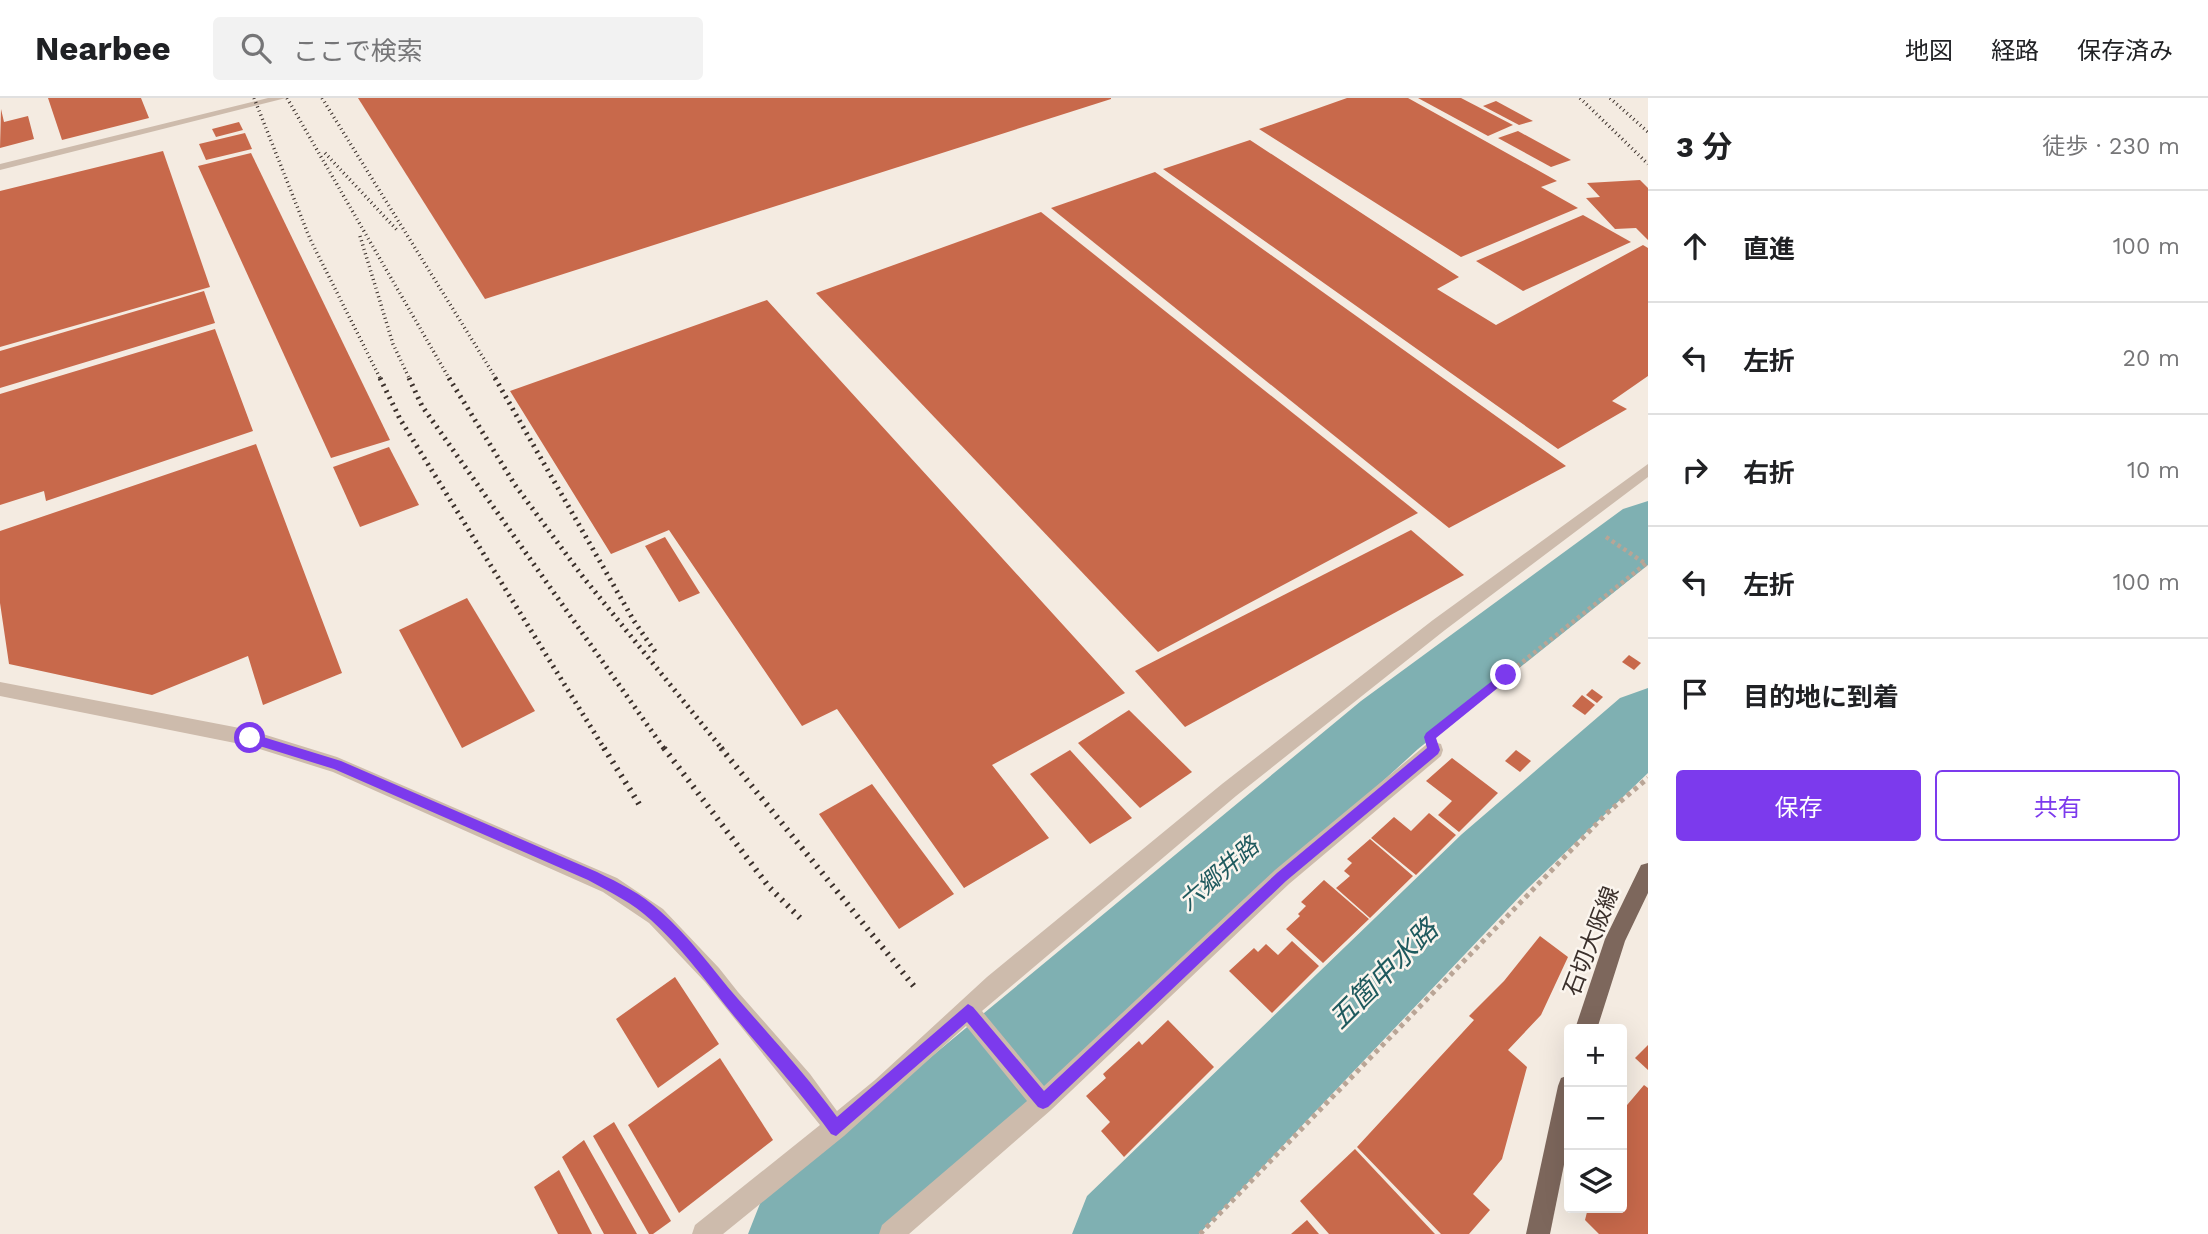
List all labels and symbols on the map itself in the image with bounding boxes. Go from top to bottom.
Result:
route end [1490,659,1521,690]
route start [234,722,265,753]
water label: 六郷井路 [1174,831,1266,916]
street label: 石切大阪線 [1558,883,1625,1000]
water label: 五箇中水路 [1322,912,1446,1036]

